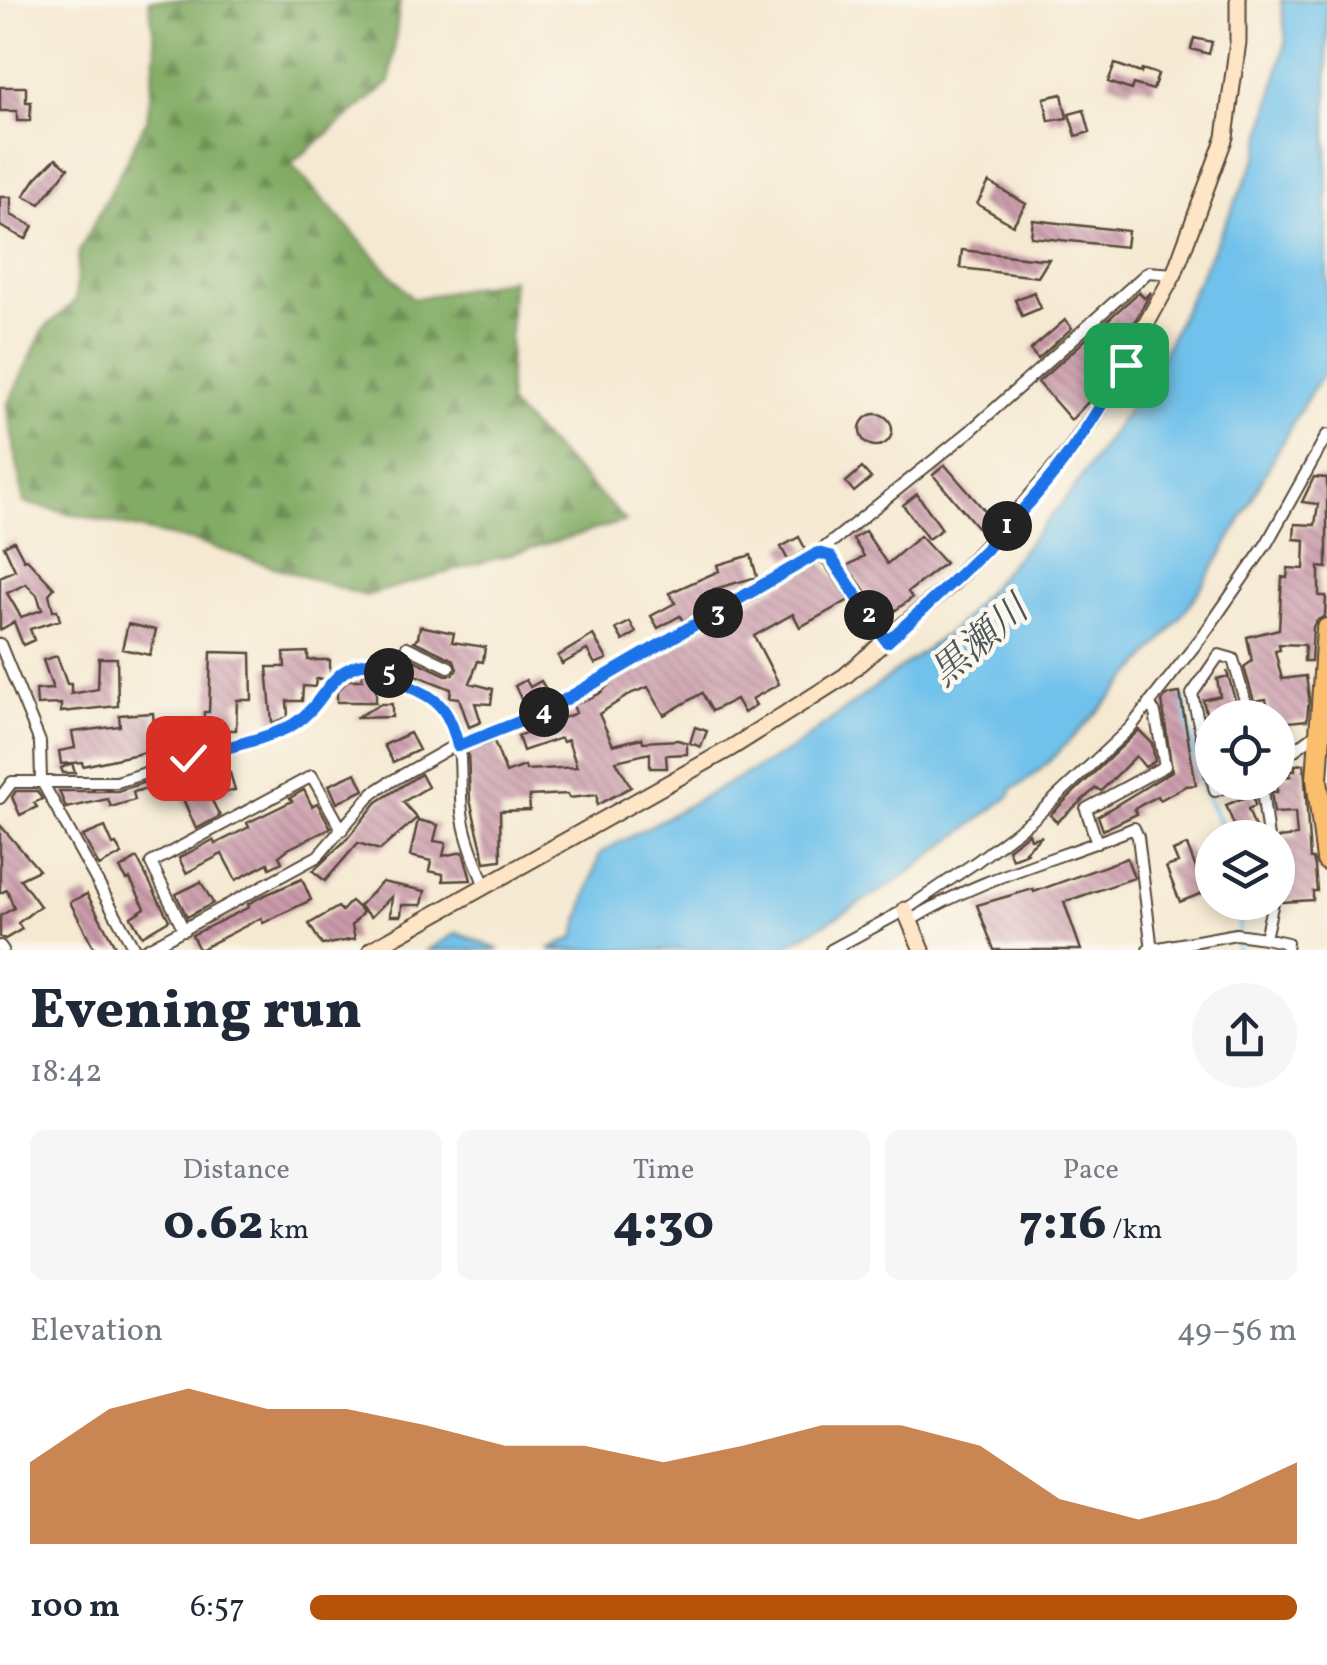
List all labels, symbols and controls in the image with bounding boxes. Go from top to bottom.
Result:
pin [1084,323,1169,408]
icon: arrive [1099,338,1154,393]
pin: 1 [982,501,1032,551]
text: 1 [1001,506,1013,545]
water label: 黒瀬川 [921,583,1044,700]
pin: 3 [693,588,743,638]
pin: 2 [844,590,894,640]
text: 3 [711,593,725,632]
text: 2 [862,595,876,634]
pin: 5 [364,648,414,698]
text: 5 [382,653,396,692]
pin: 4 [519,687,569,737]
text: 4 [536,692,552,731]
map controls [1195,700,1295,920]
button: locate [1195,700,1295,800]
pin [146,716,231,801]
icon: check [161,731,216,786]
button: layers [1195,820,1295,920]
text: Evening run [30,975,362,1051]
button: share [1192,983,1297,1088]
text: 18:42 [30,1051,103,1095]
text: Distance [183,1151,290,1190]
text: Time [633,1151,694,1190]
text: Pace [1063,1151,1119,1190]
text: 0.62 [163,1190,263,1260]
text: 4:30 [613,1190,714,1260]
text: 7:16 [1019,1190,1107,1260]
text: km [263,1211,309,1250]
text: /km [1107,1211,1163,1250]
text: Elevation [30,1310,163,1354]
text: 49–56 m [1177,1310,1297,1354]
text: 100 m [30,1586,120,1630]
text: 6:57 [190,1586,245,1630]

